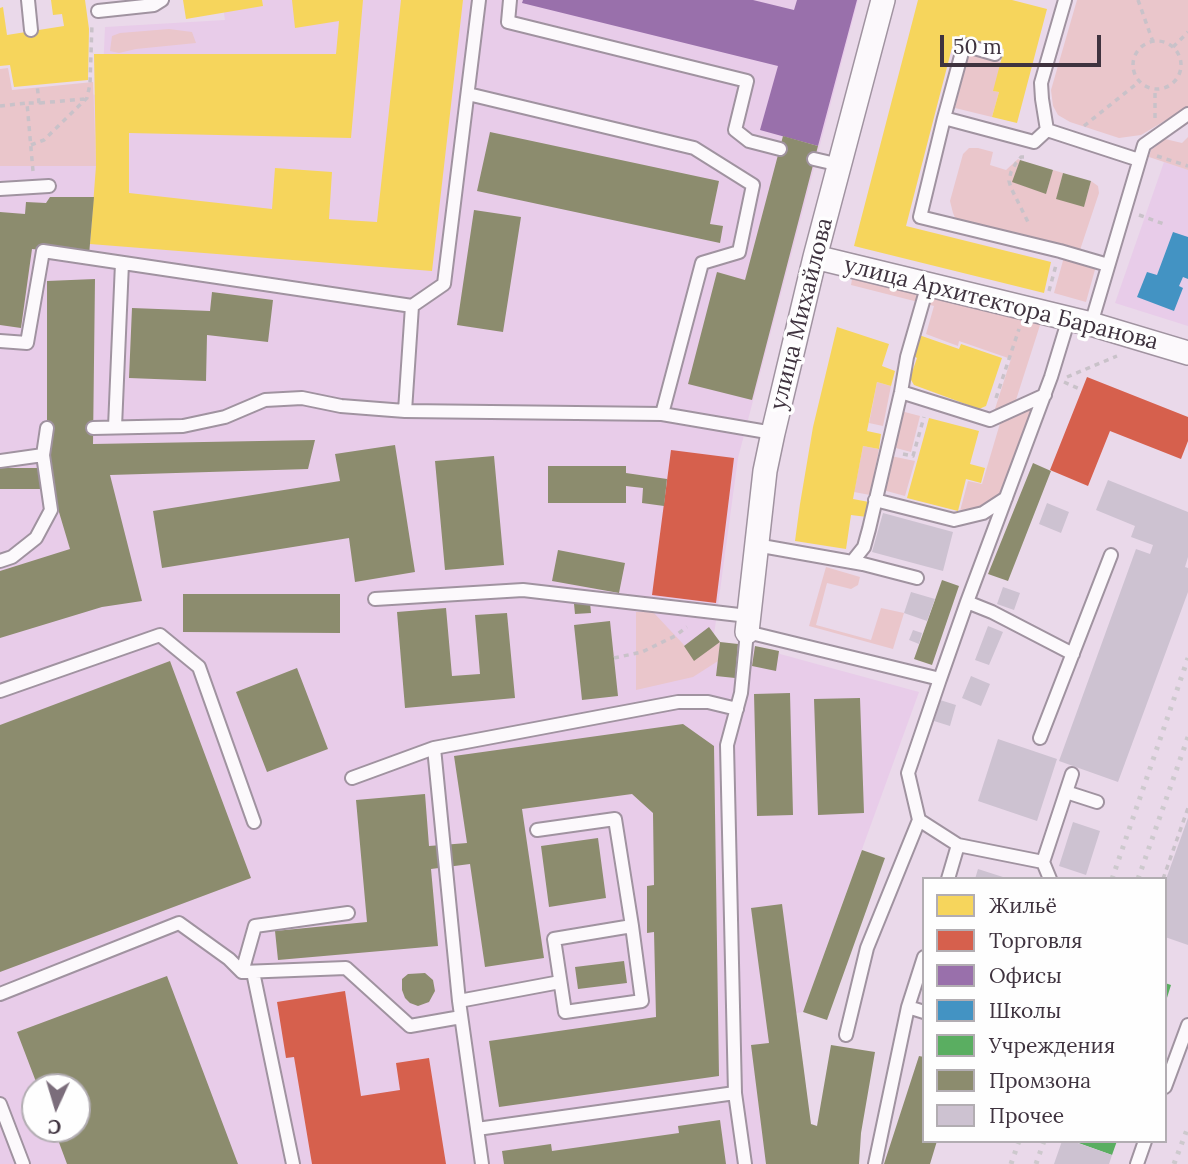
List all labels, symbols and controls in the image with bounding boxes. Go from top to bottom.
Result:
scale bar [943,21,1104,65]
text: 50 m [953,33,1002,60]
street label: улица Михайлова [765,215,839,413]
street label: улица Архитектора Баранова [841,252,1161,356]
legend [922,877,1167,1143]
text: Жильё [989,892,1057,919]
text: Торговля [989,927,1083,954]
text: Офисы [989,962,1062,989]
text: Школы [989,997,1061,1024]
text: Учреждения [989,1032,1115,1059]
text: Промзона [989,1067,1091,1094]
north arrow [21,1073,91,1143]
text: Прочее [989,1102,1064,1129]
text: С [47,1115,62,1139]

